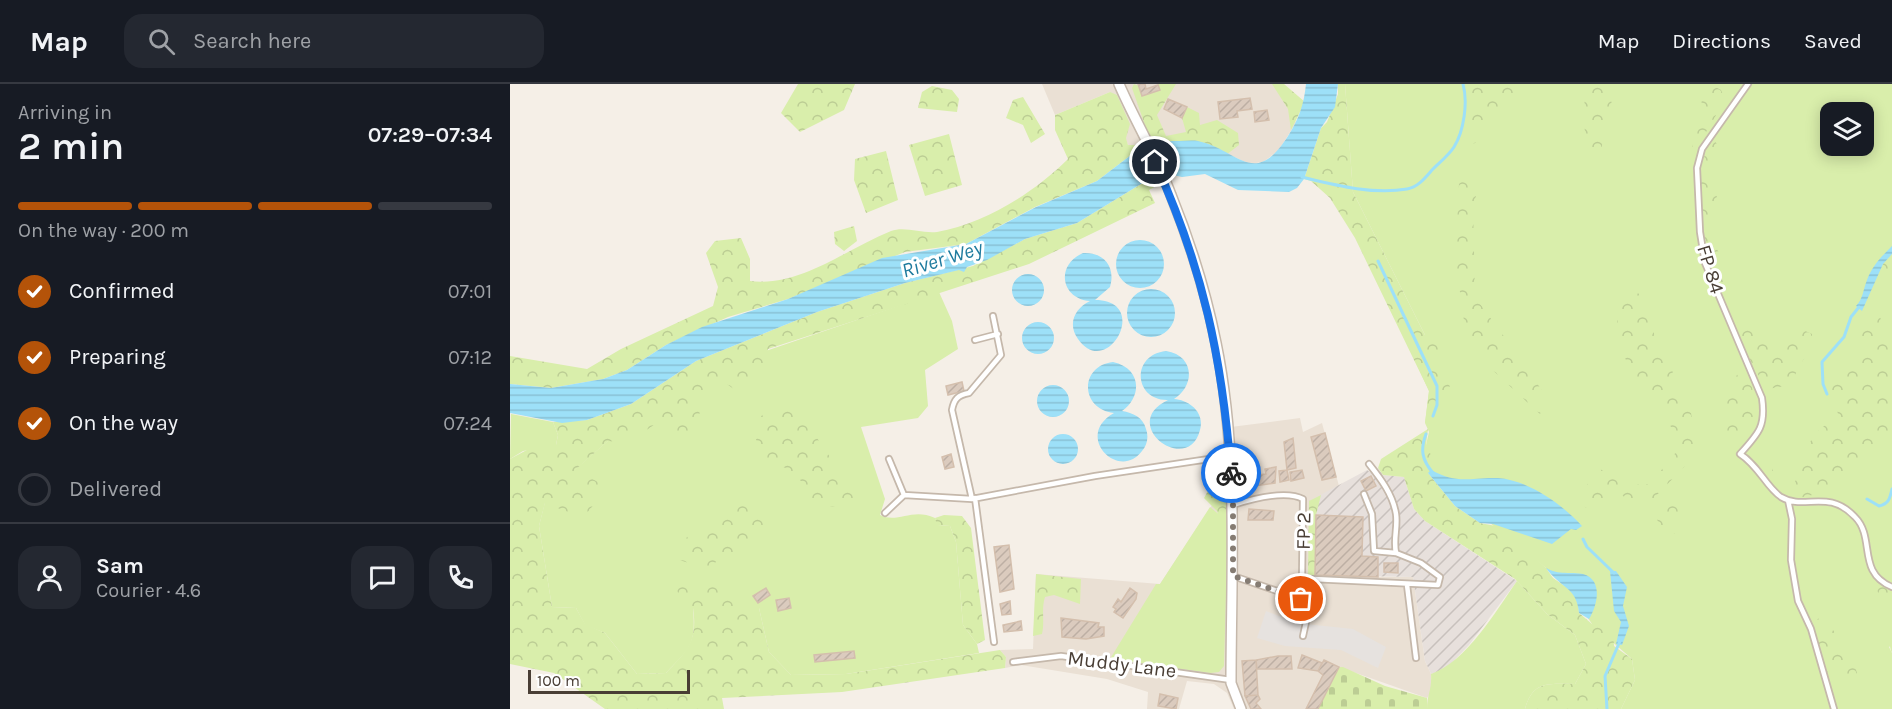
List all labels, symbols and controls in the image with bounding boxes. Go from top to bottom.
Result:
search box [124,14,544,68]
text: Map [30,25,88,58]
icon: search [145,25,178,58]
text: Search here [193,28,311,54]
text: Map [1598,29,1639,53]
text: Directions [1672,29,1771,53]
text: Saved [1804,29,1862,53]
text: Arriving in [18,101,112,124]
map controls [1820,102,1874,156]
button: layers [1820,102,1874,156]
text: 07:29–07:34 [368,122,492,148]
text: 2 min [18,123,124,169]
pin [1129,136,1180,187]
icon: home [1138,145,1171,178]
text: On the way · 200 m [18,219,189,242]
water label: River Wey [899,235,986,283]
street label: FP 84 [1692,242,1729,296]
icon: check [18,275,51,308]
text: Confirmed [69,278,175,304]
text: 07:01 [448,280,492,303]
icon: check [18,341,51,374]
text: Preparing [69,344,166,370]
text: 07:12 [448,346,492,369]
icon: check [18,407,51,440]
text: On the way [69,410,178,436]
text: 07:24 [443,412,492,435]
courier [1201,443,1261,503]
icon: bike [1215,457,1248,490]
text: Delivered [69,476,162,502]
street label: FP 2 [1292,512,1315,550]
button: person [18,546,81,609]
button: chat [351,546,414,609]
button: phone [429,546,492,609]
text: Sam [96,553,144,579]
pin [1275,573,1326,624]
text: Courier · 4.6 [96,579,201,602]
icon: bag [1284,582,1317,615]
street label: Muddy Lane [1066,646,1178,683]
scale bar [528,667,690,694]
text: 100 m [537,671,580,690]

